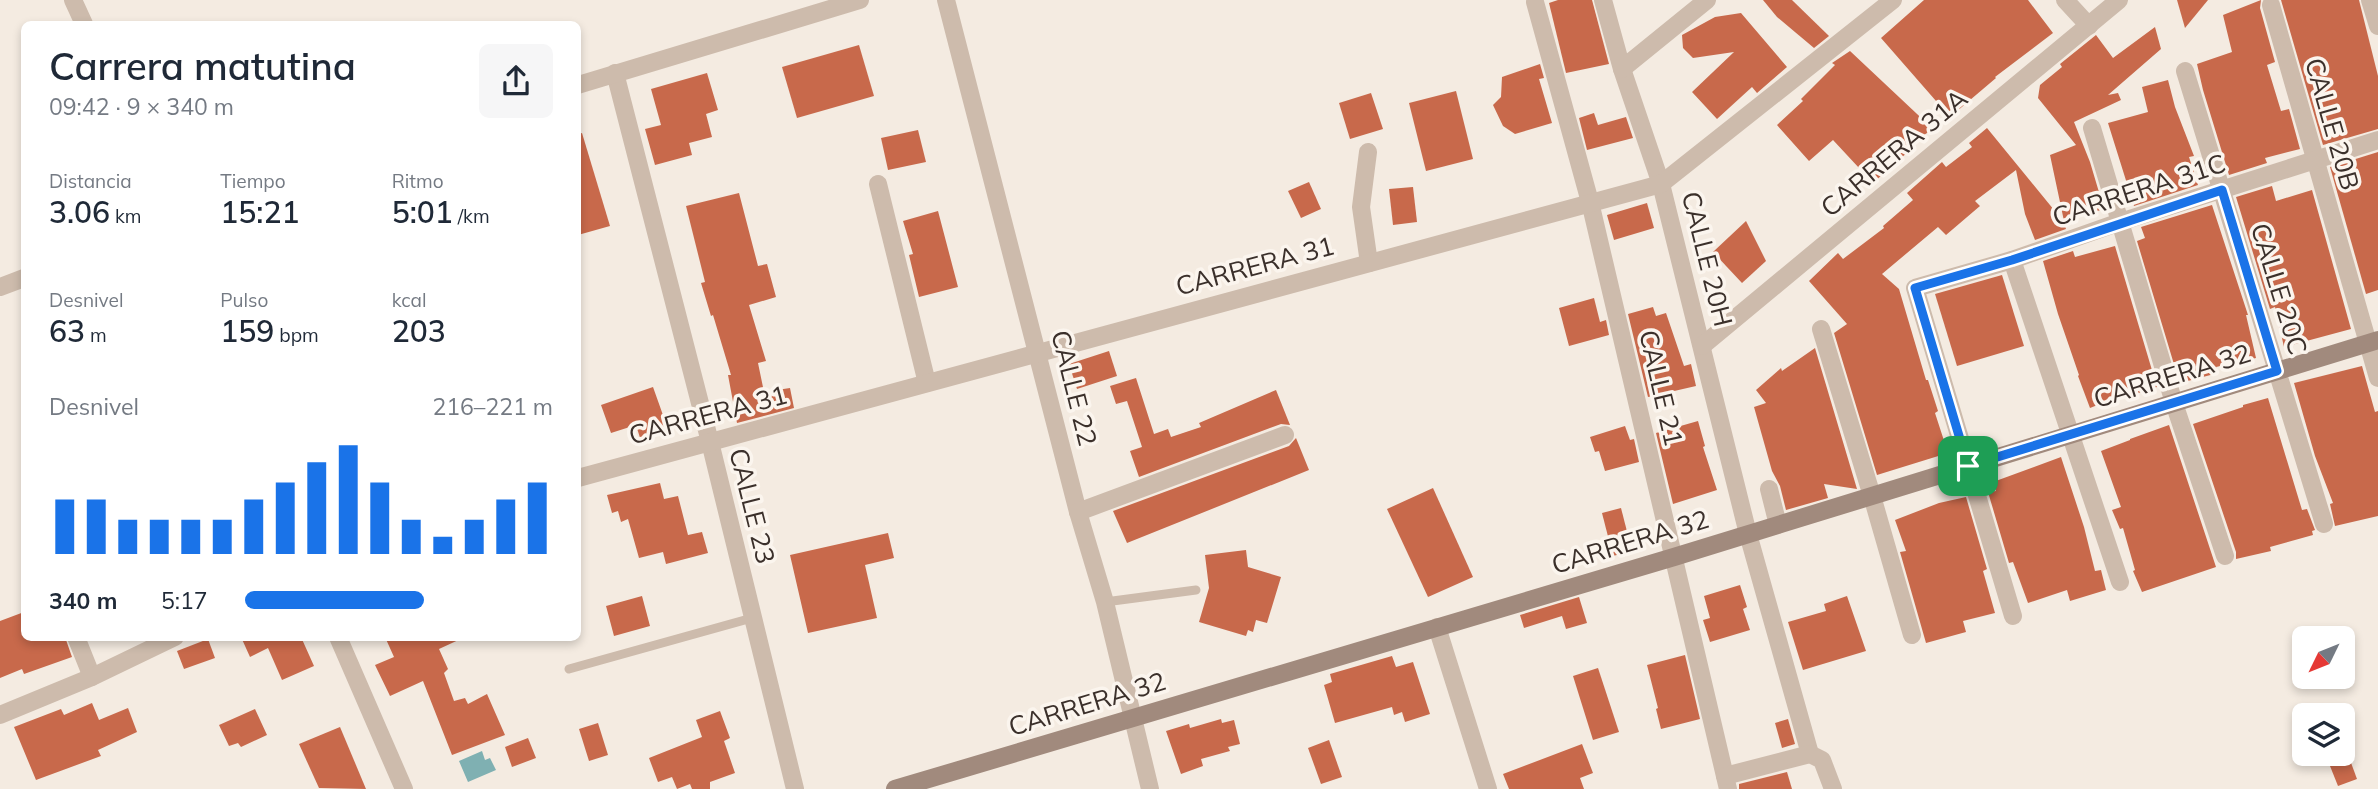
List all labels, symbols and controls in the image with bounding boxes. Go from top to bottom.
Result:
text: Carrera matutina [49,42,356,90]
button: share [479,44,553,118]
street label: CALLE 20B [2298,54,2367,194]
street label: CARRERA 31A [1814,82,1974,224]
text: 09:42 · 9 × 340 m [49,92,234,121]
street label: CARRERA 31C [2048,146,2230,233]
text: Distancia [49,169,132,193]
text: Tiempo [220,169,286,193]
text: Ritmo [392,169,444,193]
street label: CALLE 20H [1675,188,1740,330]
text: 3.06 [49,193,110,231]
text: 15:21 [220,193,299,231]
text: 5:01 [392,193,453,231]
text: km [110,204,142,228]
text: /km [453,204,490,228]
street label: CALLE 20C [2244,219,2315,359]
street label: CARRERA 31 [1172,229,1338,302]
text: Desnivel [49,288,123,312]
text: Pulso [220,288,268,312]
text: kcal [392,288,426,312]
text: 63 [49,312,85,350]
text: 159 [220,312,274,350]
text: 203 [392,312,446,350]
text: m [85,323,107,347]
text: bpm [274,323,319,347]
street label: CALLE 22 [1044,327,1105,449]
street label: CALLE 21 [1632,327,1691,449]
street label: CARRERA 32 [2089,336,2254,415]
street label: CARRERA 31 [625,378,791,451]
text: Desnivel [49,392,139,421]
text: 216–221 m [432,392,553,421]
pin [1938,436,1998,496]
street label: CALLE 23 [722,445,783,567]
icon: arrive [1949,447,1987,485]
street label: CARRERA 32 [1547,502,1712,581]
text: 340 m [49,586,117,615]
text: 5:17 [161,586,208,615]
north arrow [2292,626,2356,690]
map controls [2292,626,2355,766]
street label: CARRERA 32 [1004,664,1169,743]
button: layers [2292,703,2355,766]

